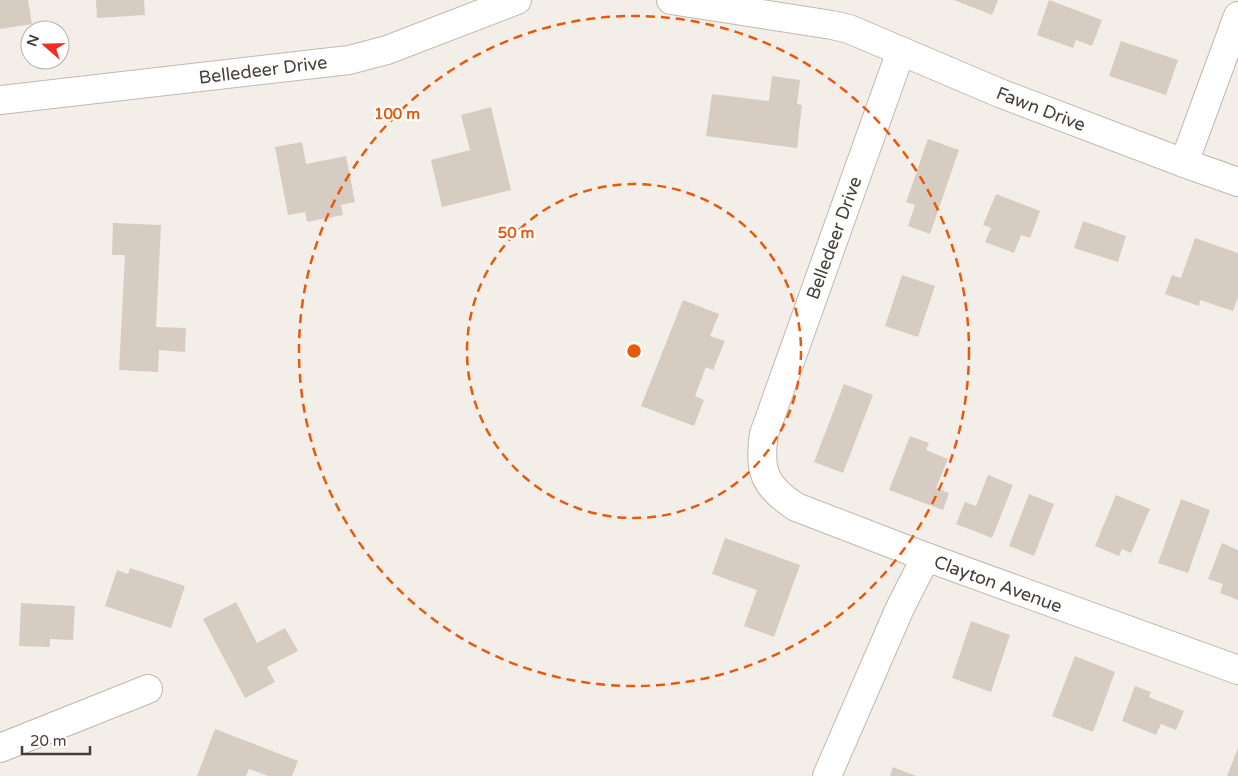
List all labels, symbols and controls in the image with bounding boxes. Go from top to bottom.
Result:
north arrow [20,20,70,70]
text: N [23,33,43,49]
street label: Belledeer Drive [197,51,329,89]
street label: Fawn Drive [993,82,1089,136]
text: 100 m [374,105,420,123]
street label: Belledeer Drive [802,173,866,303]
text: 50 m [498,224,534,242]
centre of rings [625,342,643,360]
street label: Clayton Avenue [931,551,1065,617]
scale bar [22,724,90,756]
text: 20 m [30,732,67,750]

